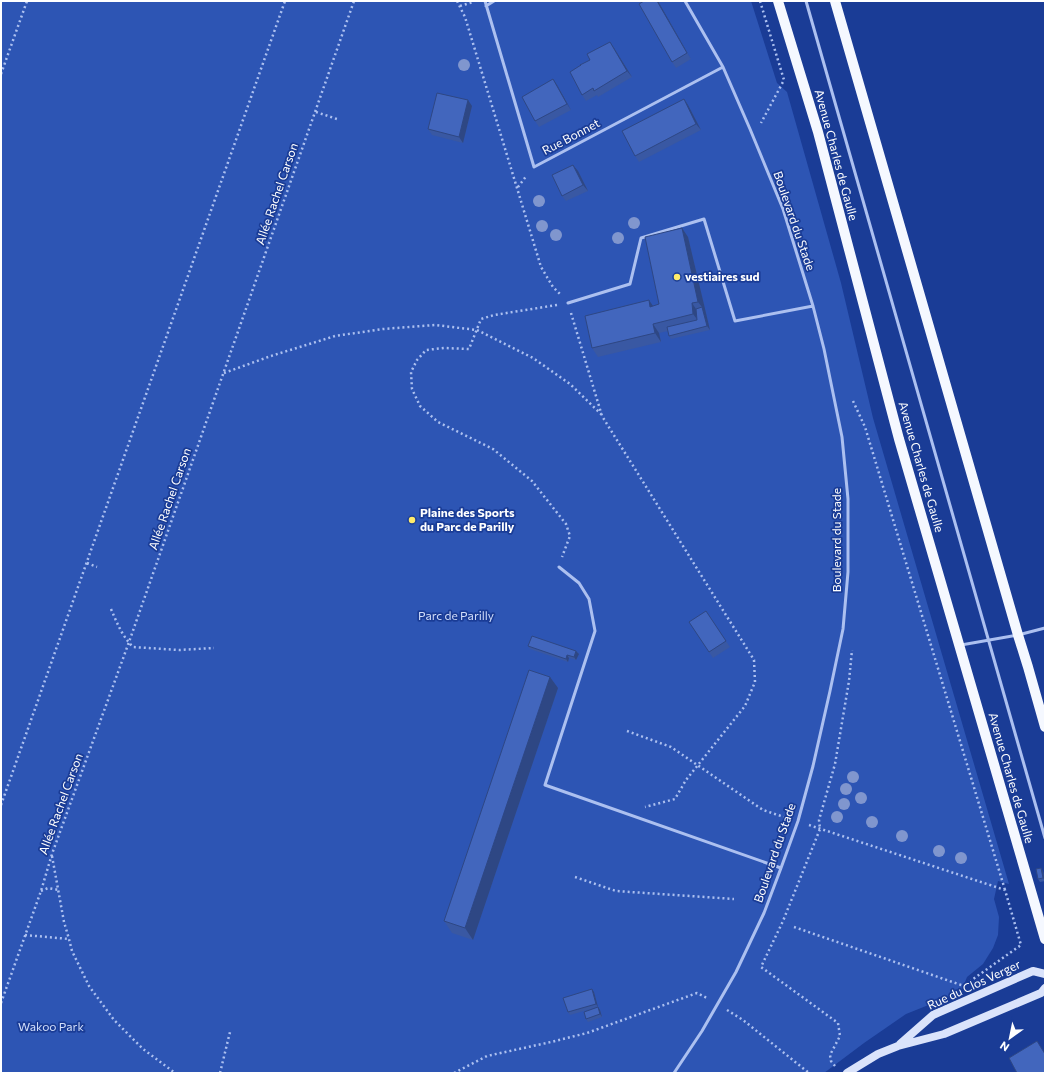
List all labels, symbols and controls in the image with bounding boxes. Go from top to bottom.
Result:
street label: Avenue Charles de Gaulle [813,88,861,222]
street label: Rue Bonnet [539,115,602,157]
street label: Allée Rachel Carson [252,141,300,246]
street label: Boulevard du Stade [771,169,819,272]
place label: vestiaires sud [685,269,760,283]
marker: vestiaires sud [672,272,682,282]
street label: Avenue Charles de Gaulle [897,400,947,534]
street label: Allée Rachel Carson [145,446,193,551]
street label: Boulevard du Stade [829,488,843,592]
place label: Plaine des Sports du Parc de Parilly [420,505,515,533]
marker: Plaine des Sports du Parc de Parilly [407,515,417,525]
park label: Parc de Parilly [418,608,494,622]
street label: Avenue Charles de Gaulle [987,711,1037,845]
street label: Allée Rachel Carson [35,751,85,856]
street label: Boulevard du Stade [750,801,798,904]
street label: Rue du Clos Verger [925,956,1023,1012]
north arrow [990,1018,1030,1058]
park label: Wakoo Park [18,1019,84,1033]
text: N [997,1039,1011,1055]

